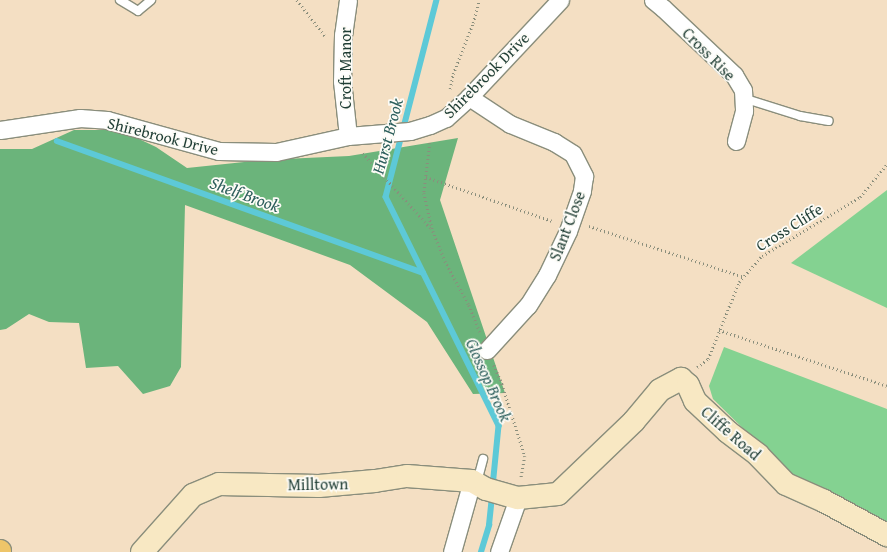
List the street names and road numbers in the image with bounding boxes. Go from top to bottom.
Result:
street label: Cross Rise [679,24,739,84]
street label: Croft Manor [335,27,355,109]
street label: Shirebrook Drive [439,28,533,122]
street label: Shirebrook Drive [106,113,220,159]
street label: Slant Close [545,188,589,264]
street label: Cross Cliffe [752,199,826,255]
street label: Cliffe Road [697,402,765,464]
street label: Milltown [288,474,348,494]

